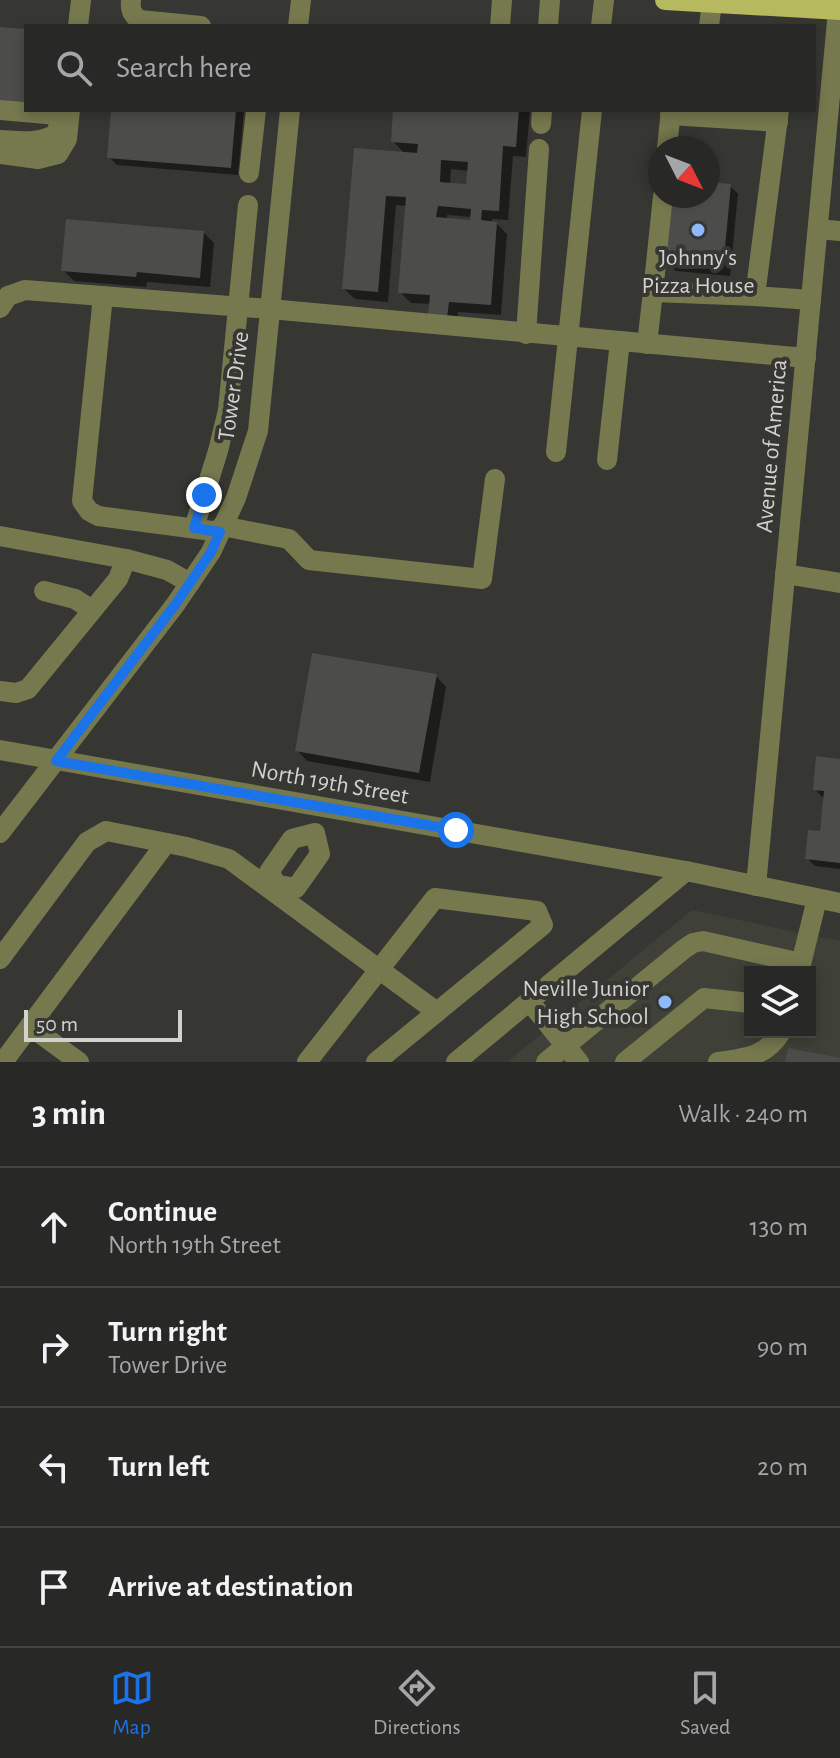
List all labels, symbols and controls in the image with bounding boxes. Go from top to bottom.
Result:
search box [24,24,816,112]
icon: search [52,46,96,90]
text: Search here [116,53,252,83]
north arrow [648,136,720,208]
marker: Johnny's Pizza House [689,221,707,239]
place label: Johnny's Pizza House [641,246,755,298]
street label: Tower Drive [214,330,254,442]
street label: Avenue of America [752,358,792,534]
route end [186,477,222,513]
street label: North 19th Street [249,757,411,809]
route start [438,812,474,848]
map controls [744,966,816,1038]
button: layers [744,966,816,1038]
place label: Neville Junior High School [522,977,649,1029]
marker: Neville Junior High School [656,993,674,1011]
scale bar [24,1006,182,1042]
text: 50 m [36,1013,78,1035]
text: 3 min [32,1097,106,1131]
text: Walk · 240 m [678,1101,808,1127]
text: Continue [108,1197,217,1227]
icon: ahead [32,1205,76,1249]
text: 130 m [750,1214,808,1240]
text: North 19th Street [108,1232,281,1258]
text: Turn right [108,1317,227,1347]
icon: right [32,1325,76,1369]
text: 90 m [757,1334,808,1360]
text: Tower Drive [108,1352,227,1378]
icon: left [32,1445,76,1489]
text: Turn left [108,1452,209,1482]
text: 20 m [757,1454,808,1480]
icon: arrive [32,1565,76,1609]
text: Arrive at destination [108,1572,354,1602]
tab: Map [110,1666,154,1740]
tab: Directions [373,1666,461,1740]
tab: Saved [680,1666,730,1740]

